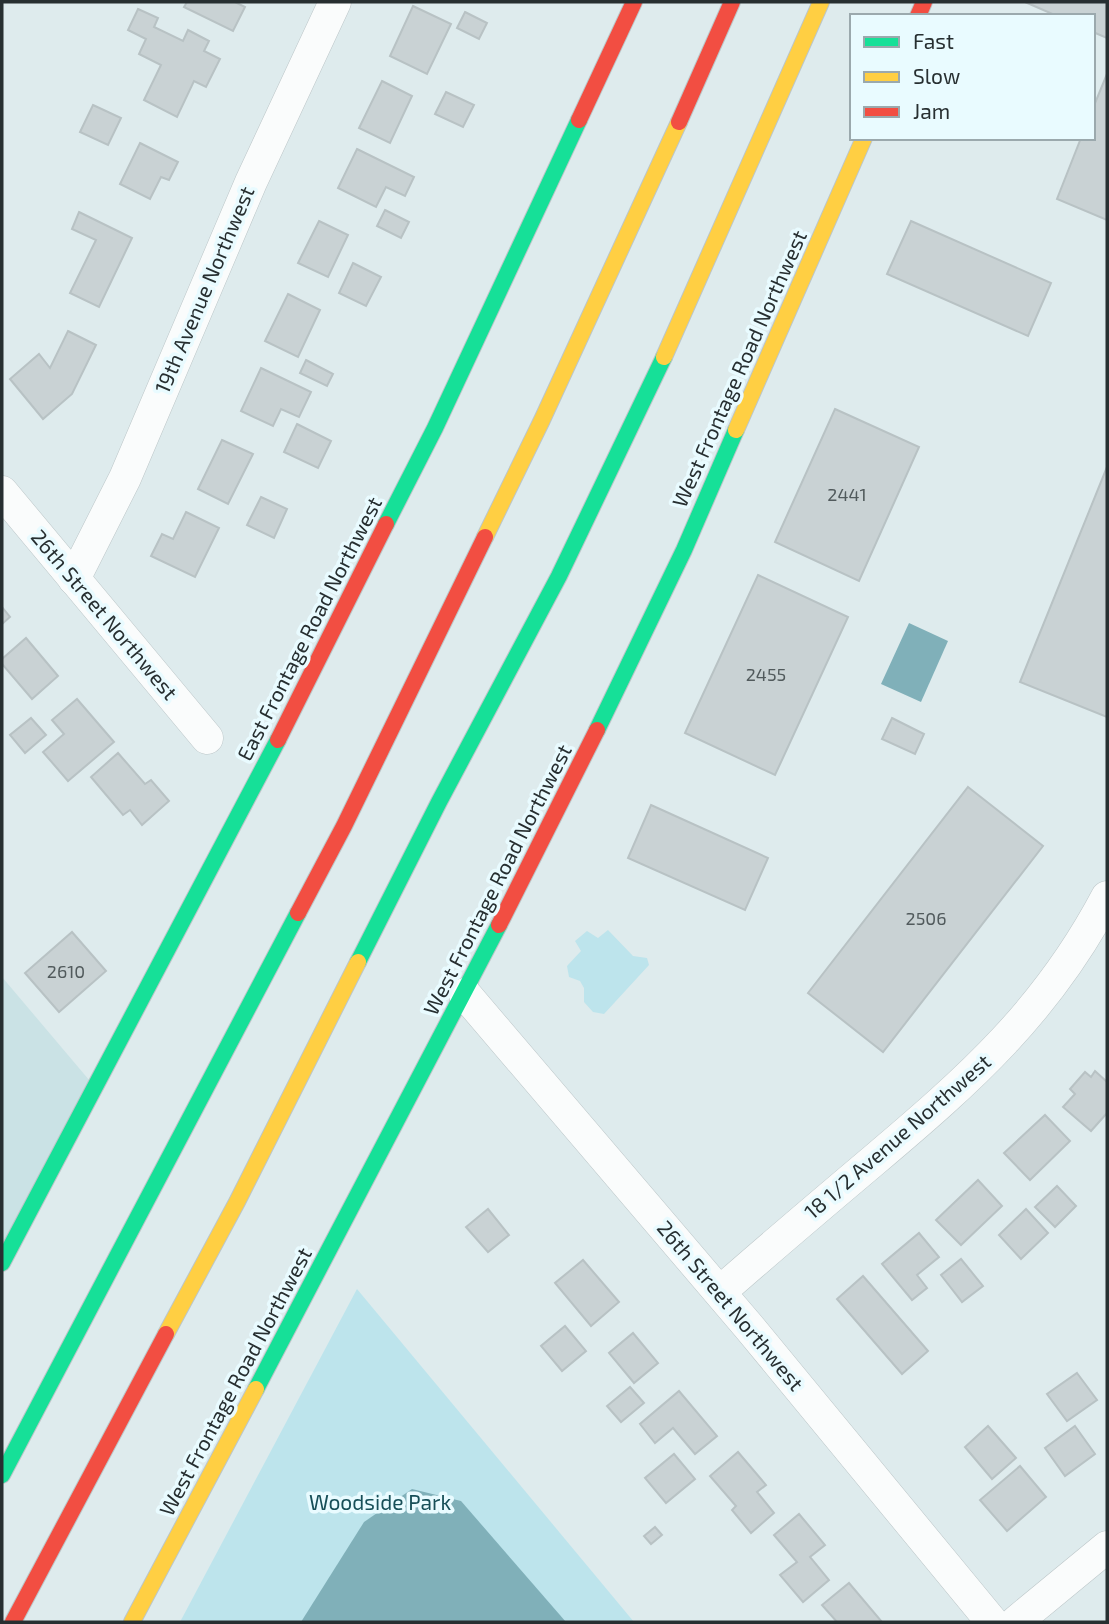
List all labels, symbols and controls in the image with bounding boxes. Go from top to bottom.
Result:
legend [850,14,1095,140]
text: Fast [913,28,954,53]
text: Slow [913,63,960,88]
text: Jam [913,98,950,123]
street label: 19th Avenue Northwest [149,182,259,397]
street label: West Frontage Road Northwest [666,226,811,511]
house number: 2441 [827,483,867,505]
street label: East Frontage Road Northwest [231,492,386,764]
street label: 26th Street Northwest [27,524,184,704]
house number: 2455 [746,663,786,685]
street label: West Frontage Road Northwest [417,740,576,1019]
house number: 2506 [906,907,946,929]
house number: 2610 [47,960,85,982]
street label: 18 1/2 Avenue Northwest [799,1048,995,1224]
street label: 26th Street Northwest [653,1215,810,1395]
street label: West Frontage Road Northwest [153,1243,316,1520]
park label: Woodside Park [309,1489,451,1514]

